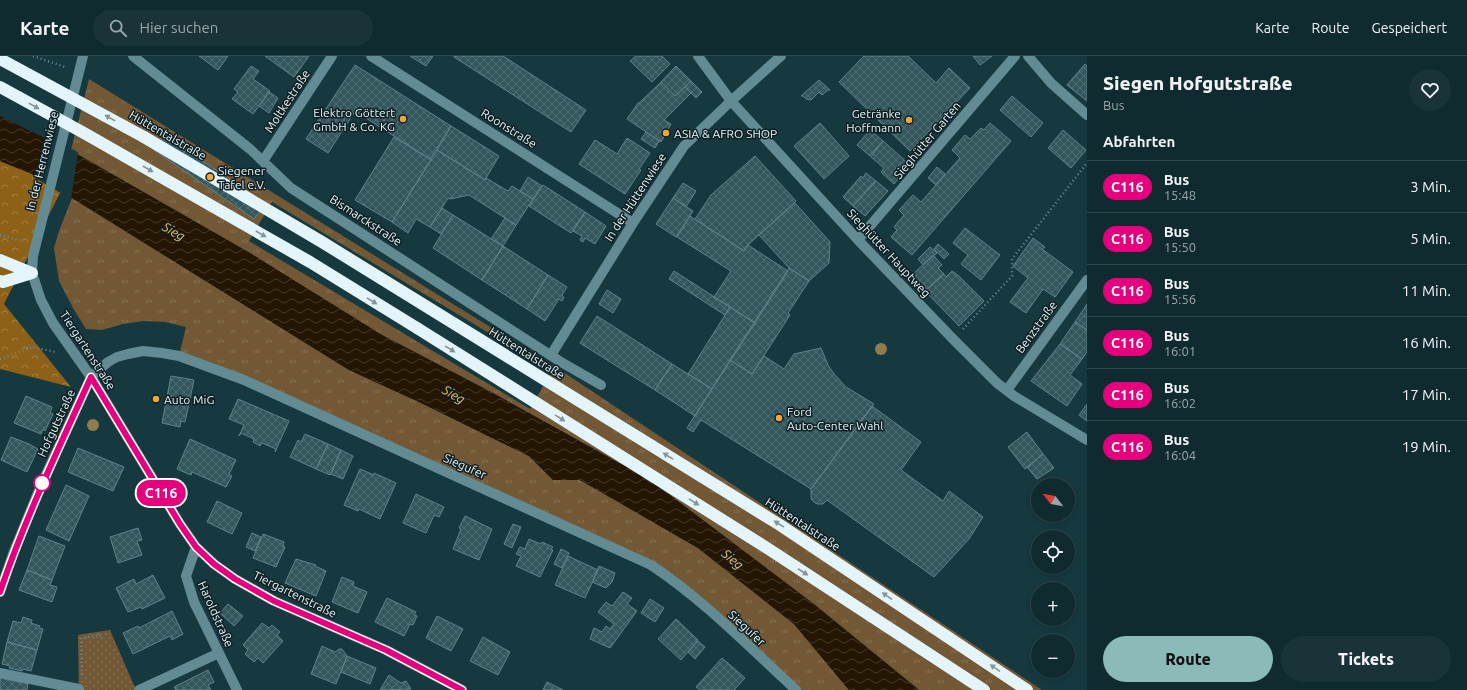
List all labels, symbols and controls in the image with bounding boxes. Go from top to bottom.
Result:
search box [93,10,373,46]
text: Karte [20,17,69,39]
icon: search [107,17,129,39]
text: Hier suchen [139,19,218,36]
text: Karte [1255,20,1289,36]
text: Route [1311,20,1350,36]
text: Gespeichert [1372,20,1447,36]
street label: Moltkestraße [262,67,312,135]
button: heart [1409,69,1451,111]
text: Siegen Hofgutstraße [1103,72,1293,94]
text: Bus [1103,98,1124,112]
street label: Sieghütter Garten [891,99,963,181]
one-way arrow [28,102,40,109]
place label: Elektro Göttert GmbH & Co. KG [313,106,395,133]
street label: Roonstraße [479,106,539,150]
place label: Getränke Hoffmann [846,107,901,134]
street label: Hüttentalstraße [127,108,209,162]
street label: In der Herrenwiese [23,110,61,212]
marker: Elektro Göttert GmbH & Co. KG [398,114,408,124]
one-way arrow [104,115,116,121]
marker: Getränke Hoffmann [904,115,914,125]
place label: ASIA & AFRO SHOP [674,127,777,140]
marker: ASIA & AFRO SHOP [661,128,671,138]
text: Abfahrten [1103,133,1175,150]
street label: In der Hüttenwiese [602,151,668,243]
place label: Siegener Tafel e.V. [218,164,266,191]
one-way arrow [142,166,154,173]
text: Bus [1164,171,1189,188]
marker: Siegener Tafel e.V. [205,172,215,182]
text: 3 Min. [1410,178,1451,195]
text: C116 [1111,179,1144,195]
text: 15:48 [1164,188,1196,202]
street label: Bismarckstraße [328,192,404,248]
street label: Sieghütter Hauptweg [845,206,933,300]
water label: Sieg [159,219,188,243]
text: Bus [1164,223,1189,240]
one-way arrow [255,230,266,237]
text: 5 Min. [1410,230,1451,247]
text: C116 [1111,231,1144,247]
text: 15:50 [1164,240,1196,254]
text: Bus [1164,275,1189,292]
text: 11 Min. [1402,282,1451,299]
text: C116 [1111,283,1144,299]
text: 15:56 [1164,292,1196,306]
one-way arrow [366,297,378,304]
street label: Benzstraße [1013,298,1059,356]
street label: Tiergartenstraße [58,308,118,392]
street label: Hüttentalstraße [487,325,567,381]
text: Bus [1164,327,1189,344]
text: 16 Min. [1402,334,1451,351]
text: C116 [1111,335,1144,351]
text: 16:01 [1164,344,1196,358]
one-way arrow [445,345,455,353]
text: Bus [1164,379,1189,396]
water label: Sieg [439,382,468,406]
text: 17 Min. [1402,386,1451,403]
street label: Hofgutstraße [35,387,77,459]
text: C116 [1111,387,1144,403]
place label: Auto MiG [164,393,214,406]
marker: Auto MiG [151,394,161,404]
text: 16:02 [1164,396,1196,410]
place label: Ford Auto-Center Wahl [787,405,883,432]
marker: Ford Auto-Center Wahl [774,413,784,423]
one-way arrow [555,414,565,422]
text: Bus [1164,431,1189,448]
text: 19 Min. [1402,438,1451,455]
text: C116 [1111,439,1144,455]
text: 16:04 [1164,448,1196,462]
street label: Siegufer [442,451,489,481]
one-way arrow [663,452,673,460]
unlabelled marker [33,474,51,492]
north arrow [1031,478,1075,522]
map controls [1031,478,1075,678]
line badge: C116 [133,480,189,506]
text: C116 [145,485,177,501]
street label: Hüttentalstraße [763,495,843,553]
one-way arrow [689,498,699,506]
one-way arrow [774,520,784,528]
button: locate [1031,530,1075,574]
water label: Sieg [719,545,746,572]
street label: Tiergartenstraße [251,568,339,620]
one-way arrow [798,568,809,576]
street label: Haroldstraße [196,579,236,649]
button: + [1031,582,1075,626]
one-way arrow [882,592,892,600]
street label: Siegufer [726,608,768,649]
button: − [1031,634,1075,678]
button: Route [1103,636,1273,682]
button: Tickets [1281,636,1451,682]
one-way arrow [990,664,1000,672]

